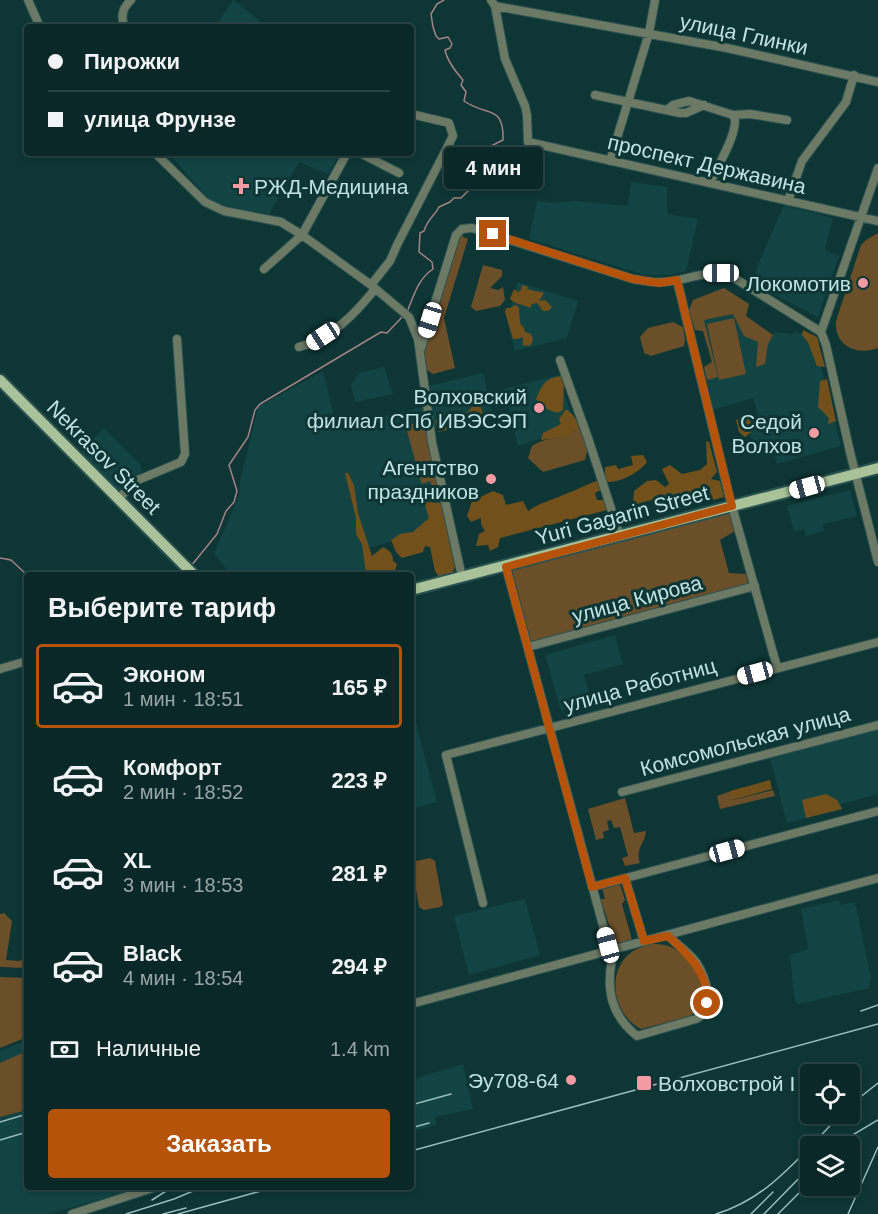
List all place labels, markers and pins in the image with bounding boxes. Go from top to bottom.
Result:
place label: РЖД-Медицина [254,175,409,198]
marker: РЖД-Медицина [232,177,250,195]
place label: Локомотив [746,272,851,295]
marker: Локомотив [856,276,870,290]
place label: Волховский филиал СПб ИВЭСЭП [307,385,527,432]
marker: Волховский филиал СПб ИВЭСЭП [532,401,546,415]
place label: Седой Волхов [731,410,802,457]
marker: Седой Волхов [807,426,821,440]
place label: Агентство праздников [367,456,479,503]
marker: Агентство праздников [484,472,498,486]
place label: Эу708-64 [468,1069,559,1092]
place label: Волховстрой I [658,1072,795,1095]
marker: Эу708-64 [564,1073,578,1087]
marker: Волховстрой I [635,1074,653,1092]

